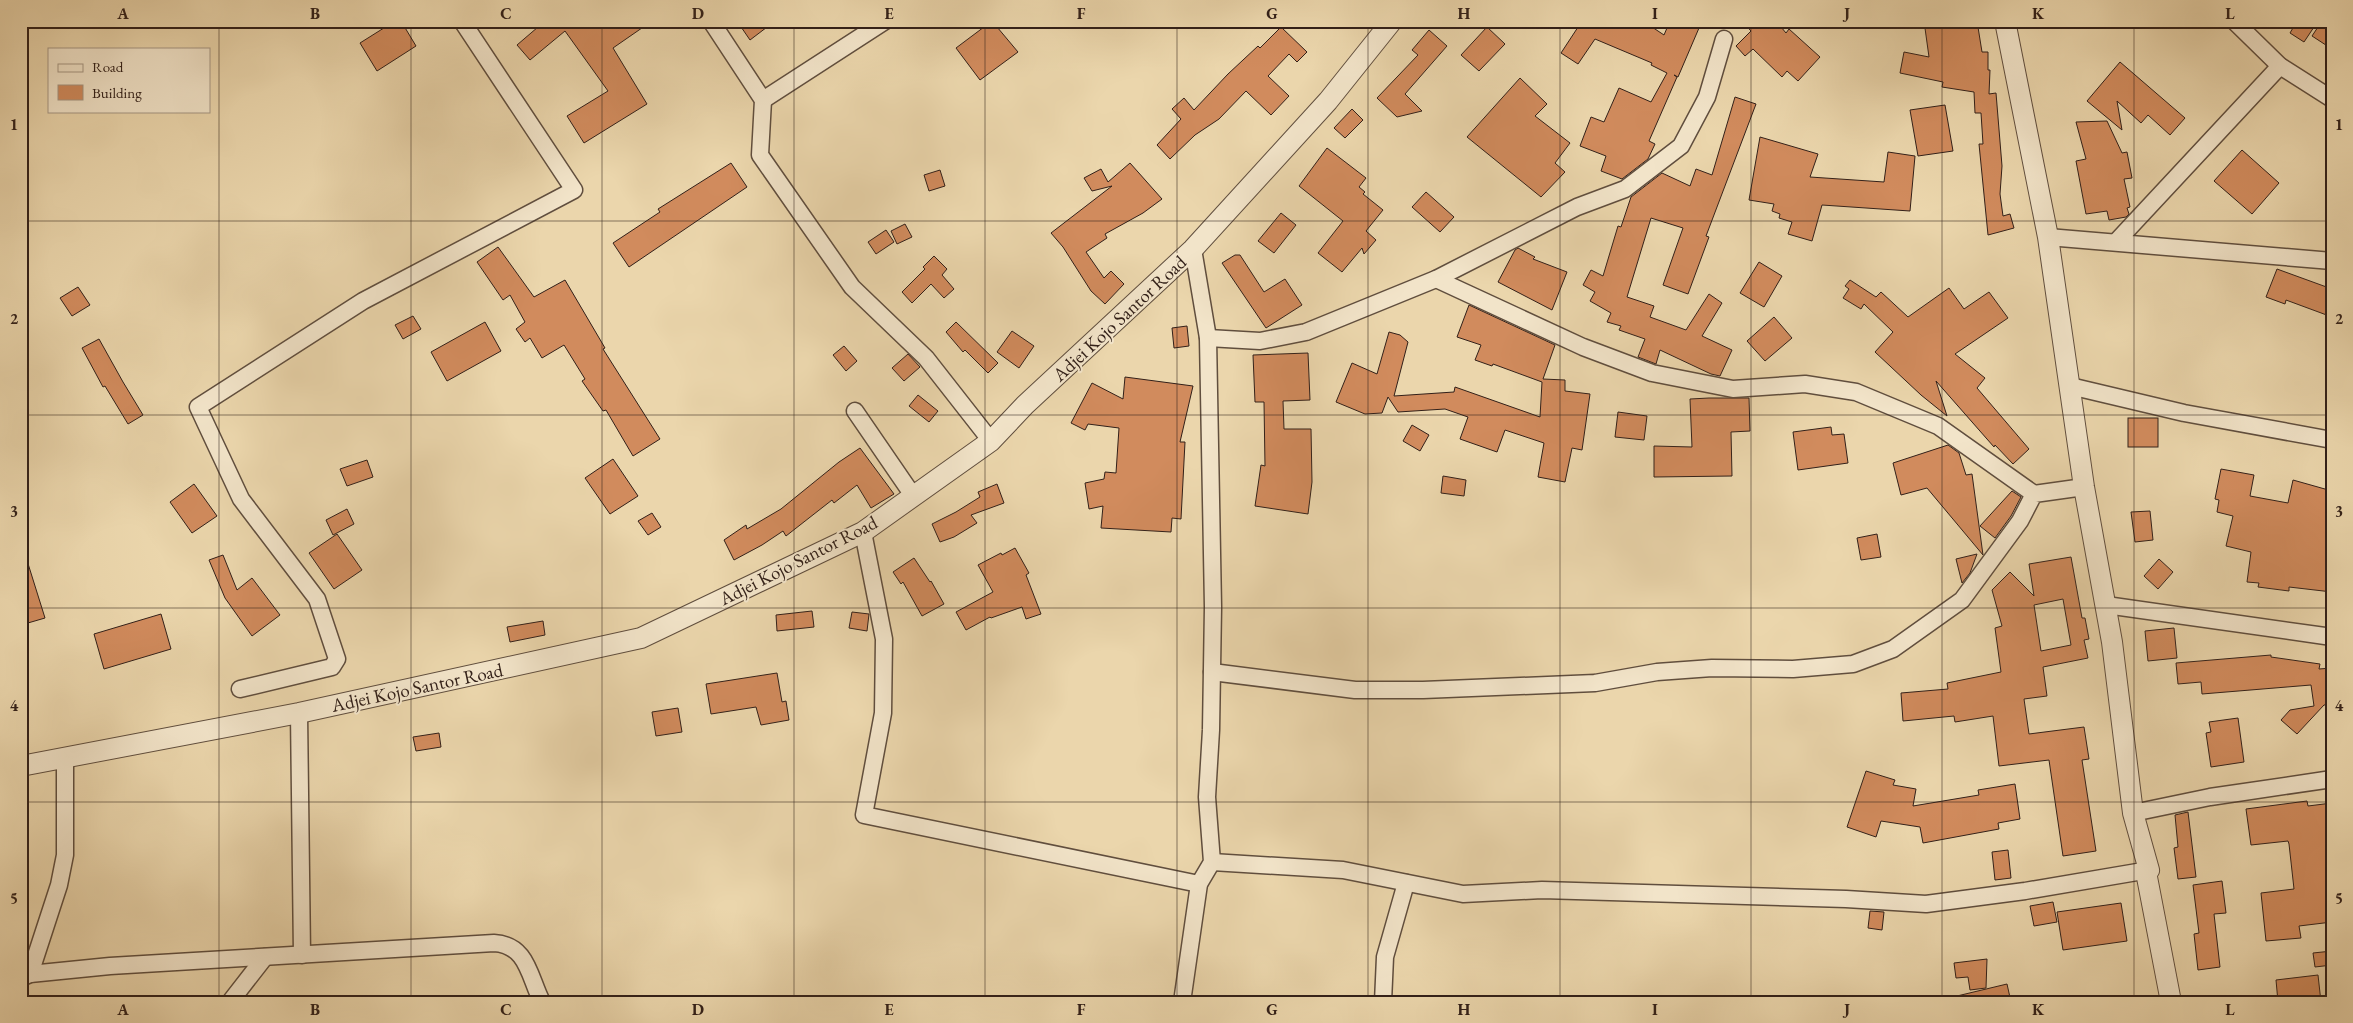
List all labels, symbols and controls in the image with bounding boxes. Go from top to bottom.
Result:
text: A [116,3,129,24]
text: B [310,3,320,24]
text: C [500,3,512,24]
text: D [692,3,704,24]
text: E [884,3,894,24]
text: F [1077,3,1086,24]
text: G [1266,3,1278,24]
text: H [1458,3,1471,24]
text: I [1652,3,1658,24]
text: J [1842,3,1850,24]
text: K [2032,3,2045,24]
text: L [2225,3,2235,24]
legend [48,48,210,112]
text: Road [92,57,124,76]
text: Building [92,83,142,102]
text: 1 [10,114,18,135]
text: 1 [2335,114,2343,135]
street label: Adjei Kojo Santor Road [1046,249,1192,388]
text: 2 [10,308,19,329]
text: 2 [2335,308,2344,329]
text: 3 [10,501,18,522]
text: 3 [2335,501,2343,522]
street label: Adjei Kojo Santor Road [714,510,882,612]
street label: Adjei Kojo Santor Road [328,657,505,718]
text: 4 [10,695,19,716]
text: 4 [2335,695,2344,716]
text: 5 [10,888,18,909]
text: 5 [2335,888,2343,909]
text: A [116,999,129,1020]
text: B [310,999,320,1020]
text: C [500,999,512,1020]
text: D [692,999,704,1020]
text: E [884,999,894,1020]
text: F [1077,999,1086,1020]
text: G [1266,999,1278,1020]
text: H [1458,999,1471,1020]
text: I [1652,999,1658,1020]
text: J [1842,999,1850,1020]
text: K [2032,999,2045,1020]
text: L [2225,999,2235,1020]

